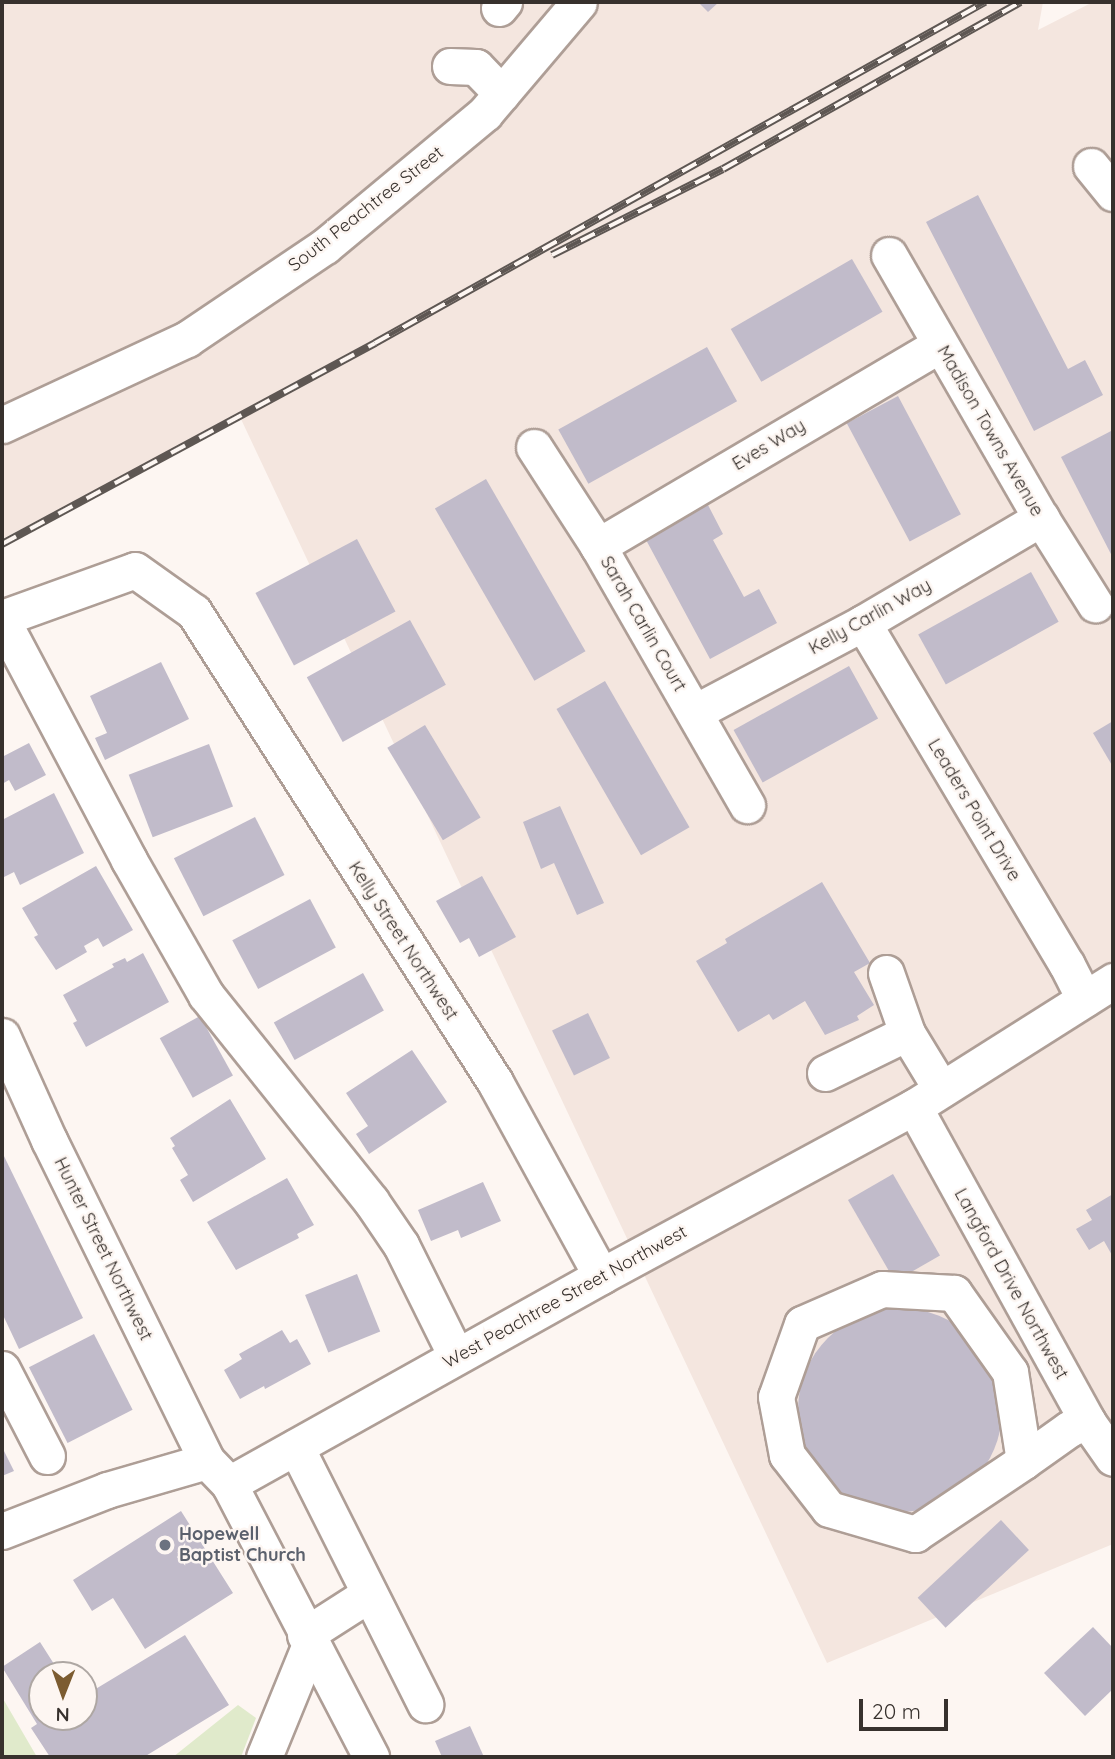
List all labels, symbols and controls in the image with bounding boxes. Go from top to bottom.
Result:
street label: South Peachtree Street [284,142,448,276]
street label: Madison Towns Avenue [932,342,1048,520]
street label: Eves Way [729,415,809,475]
street label: Sarah Carlin Court [596,553,690,695]
street label: Kelly Carlin Way [805,575,935,659]
street label: Leaders Point Drive [923,735,1025,885]
street label: Kelly Street Northwest [344,858,462,1024]
street label: Hunter Street Northwest [49,1154,157,1344]
street label: Langford Drive Northwest [949,1185,1073,1383]
street label: West Peachtree Street Northwest [439,1221,691,1373]
place label: Hopewell Baptist Church [179,1524,306,1566]
marker: Hopewell Baptist Church [157,1537,173,1553]
north arrow [28,1661,98,1731]
scale bar [863,1686,952,1730]
text: 20 m [872,1698,921,1724]
text: N [55,1703,70,1727]

